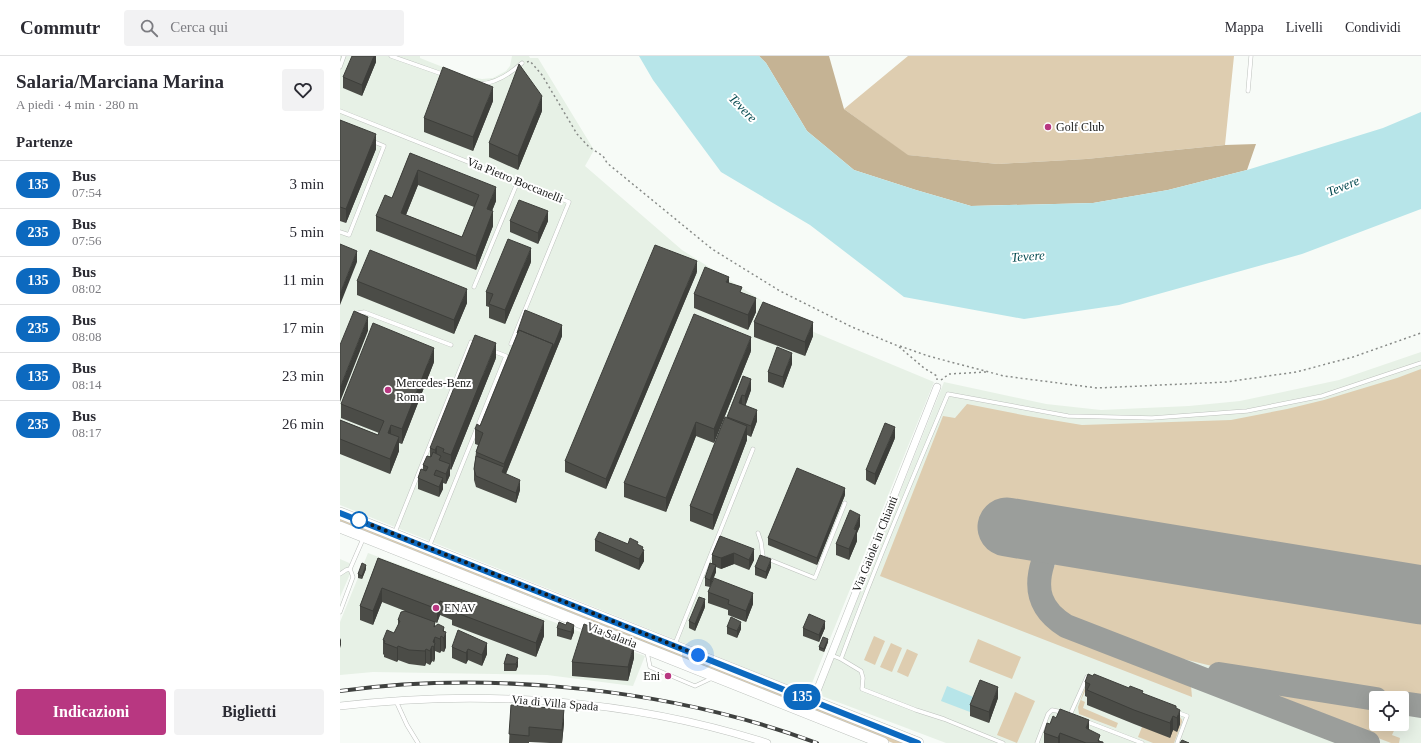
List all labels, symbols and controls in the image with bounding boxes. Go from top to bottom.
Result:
search box [124,10,404,46]
text: Commutr [20,17,100,38]
icon: search [138,17,160,39]
text: Cerca qui [170,19,228,35]
text: Mappa [1225,20,1264,35]
text: Livelli [1286,20,1323,35]
text: Condividi [1345,20,1401,35]
button: heart [282,69,324,111]
text: Salaria/Marciana Marina [16,71,224,92]
water label: Tevere [726,91,760,125]
text: A piedi · 4 min · 280 m [16,97,138,112]
place label: Golf Club [1056,120,1104,134]
marker: Golf Club [1043,122,1053,132]
text: Partenze [16,134,73,150]
street label: Via Pietro Boccanelli [465,154,566,206]
text: Bus [72,168,96,184]
water label: Tevere [1325,173,1362,199]
text: 3 min [289,176,324,192]
text: 135 [28,177,49,192]
text: 07:54 [72,185,102,200]
text: Bus [72,216,96,232]
text: 5 min [289,224,324,240]
text: 235 [28,225,49,240]
text: 07:56 [72,233,102,248]
water label: Tevere [1011,247,1046,265]
text: Bus [72,264,96,280]
text: 11 min [282,272,324,288]
text: 135 [28,273,49,288]
text: 08:02 [72,281,102,296]
text: Bus [72,312,96,328]
text: 17 min [282,320,324,336]
text: 235 [28,321,49,336]
text: 08:08 [72,329,102,344]
text: Bus [72,360,96,376]
text: 23 min [282,368,324,384]
text: 135 [28,369,49,384]
place label: Mercedes-Benz Roma [396,376,471,404]
text: 08:14 [72,377,102,392]
marker: Mercedes-Benz Roma [383,385,393,395]
text: Bus [72,408,96,424]
text: 26 min [282,416,324,432]
text: 235 [28,417,49,432]
text: 08:17 [72,425,102,440]
street label: Via Gaiole in Chianti [849,493,901,594]
unlabelled marker [350,511,368,529]
place label: ENAV [444,601,476,615]
marker: ENAV [431,603,441,613]
street label: Via Salaria [585,619,640,651]
your location [688,645,708,665]
place label: Eni [643,669,661,683]
marker: Eni [663,671,673,681]
line badge: 135 [779,684,825,710]
button: Indicazioni [16,689,166,735]
button: Biglietti [174,689,324,735]
text: 135 [792,689,813,704]
map controls [1369,691,1409,731]
button: locate [1369,691,1409,731]
street label: Via di Villa Spada [511,692,600,714]

